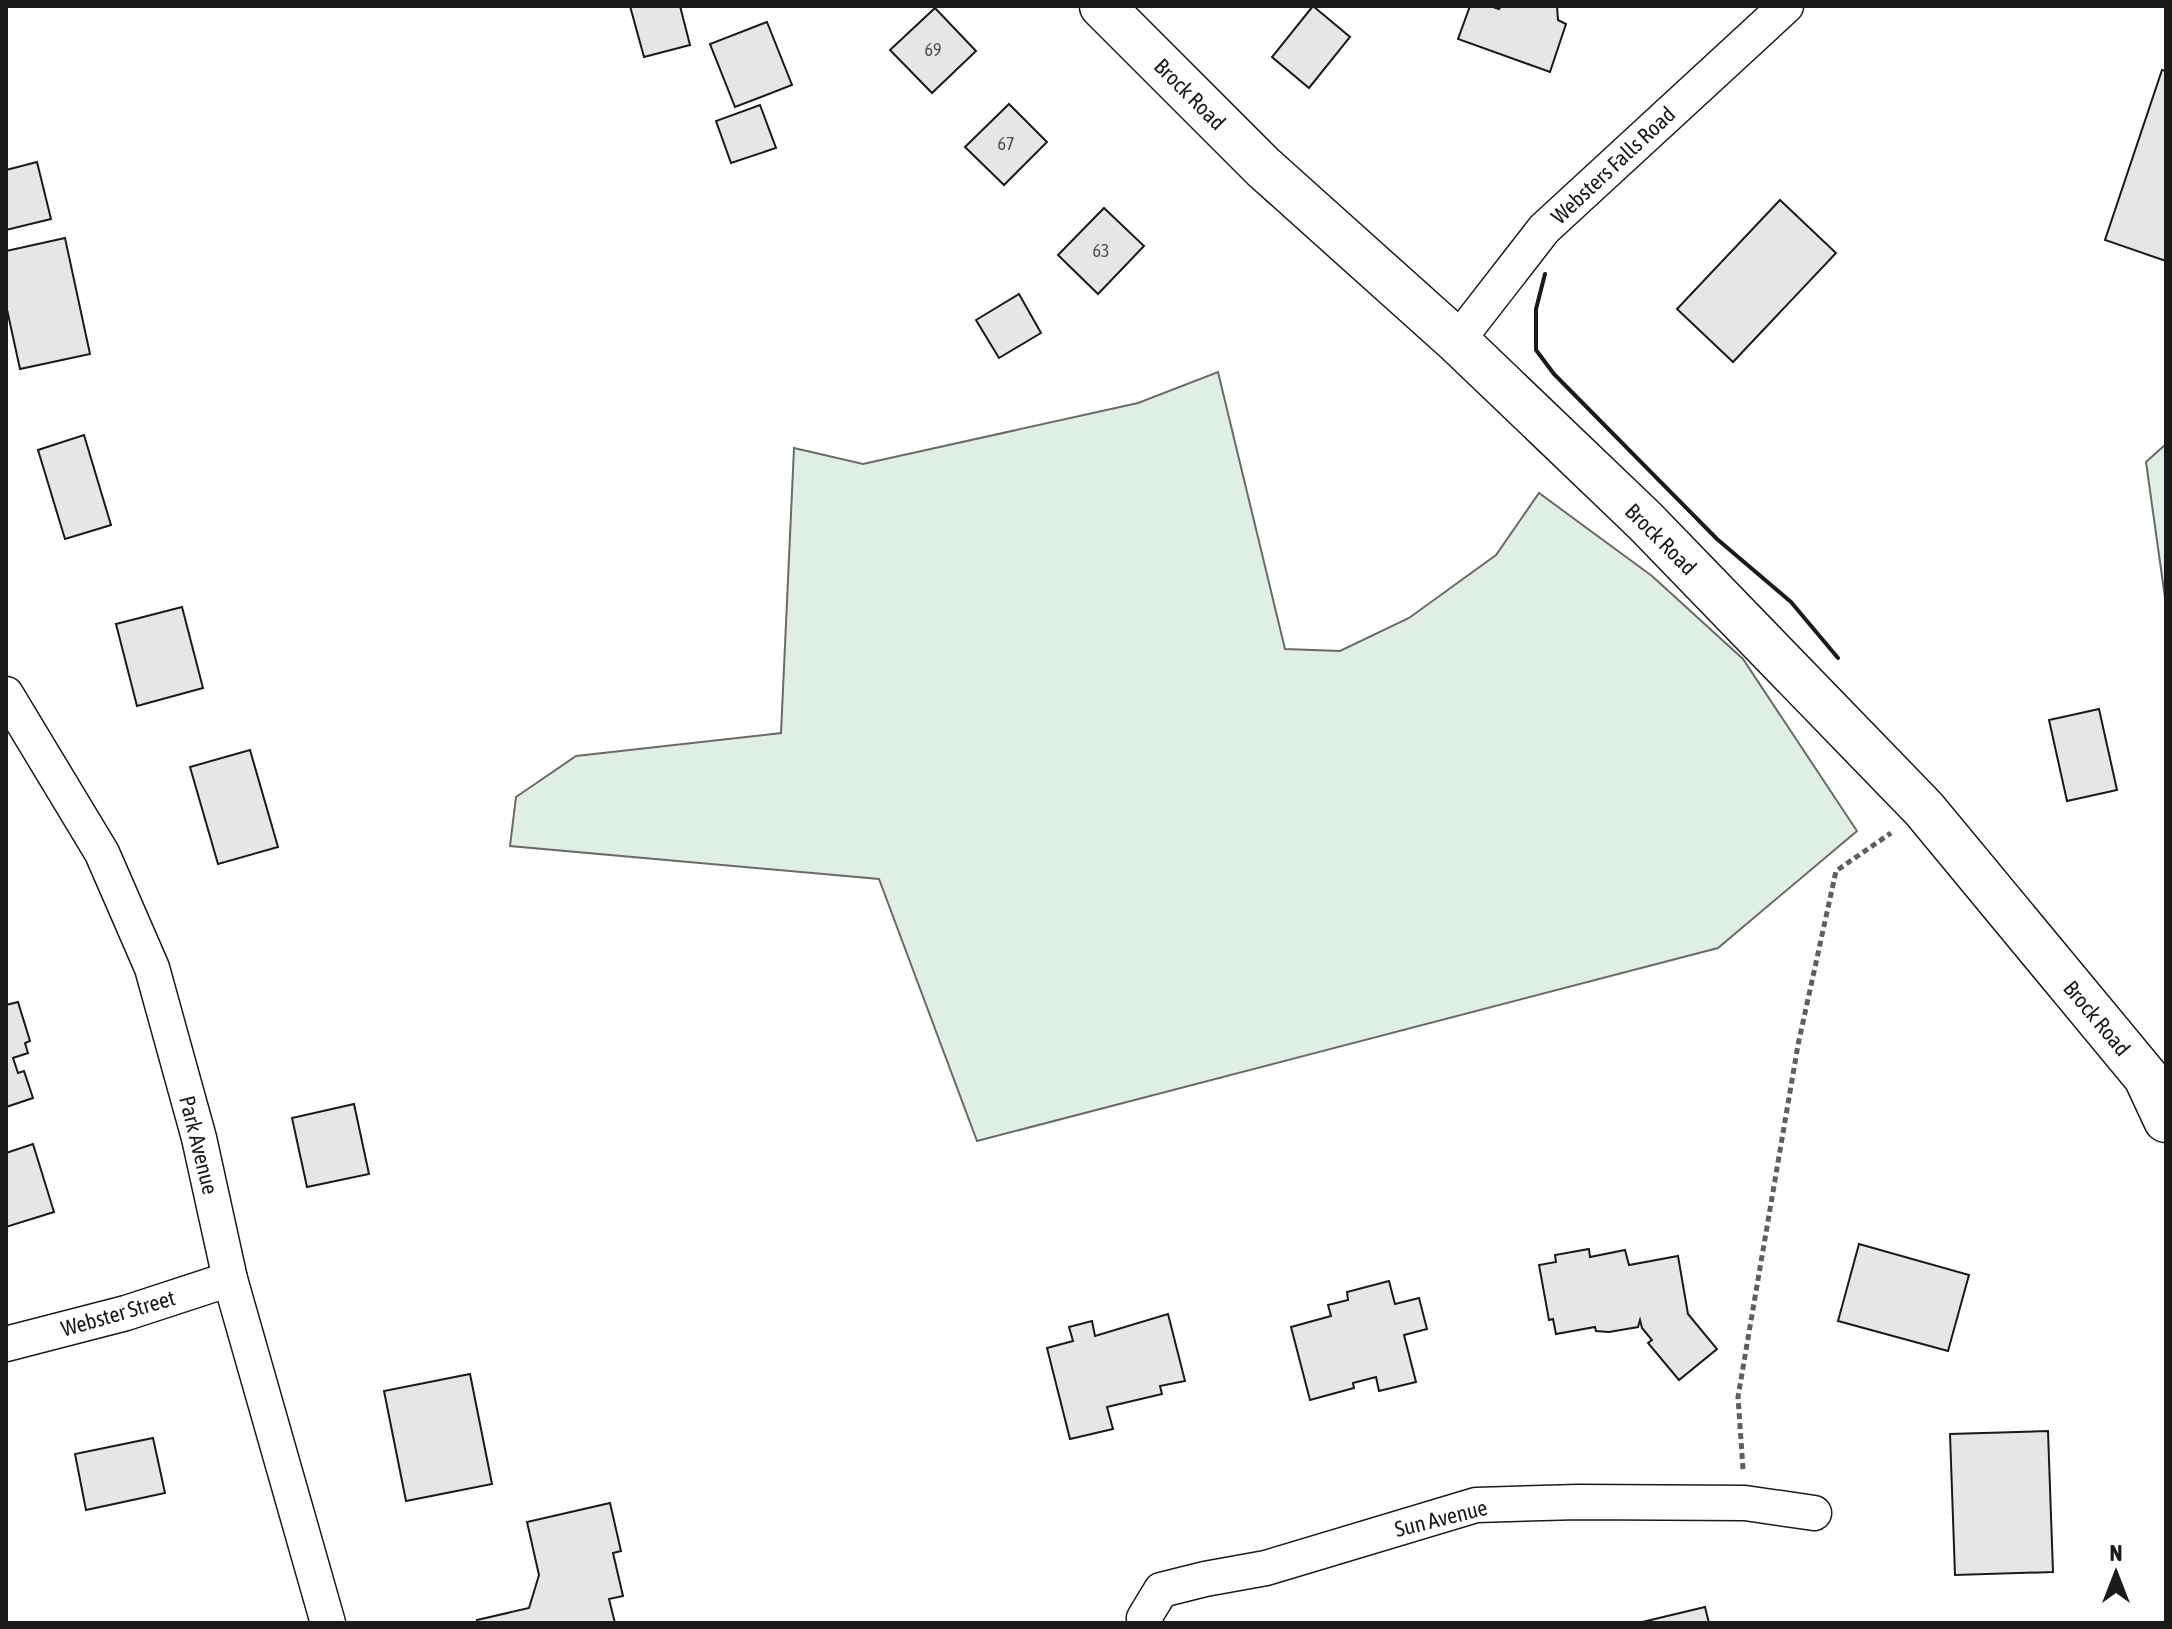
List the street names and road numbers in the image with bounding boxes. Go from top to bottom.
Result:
street label: Brock Road [1149,53,1231,135]
street label: Websters Falls Road [1546,101,1680,229]
street label: Brock Road [1620,498,1702,580]
street label: Brock Road [2058,975,2136,1061]
street label: Park Avenue [174,1093,224,1197]
street label: Webster Street [58,1284,178,1342]
street label: Sun Avenue [1392,1494,1490,1542]

